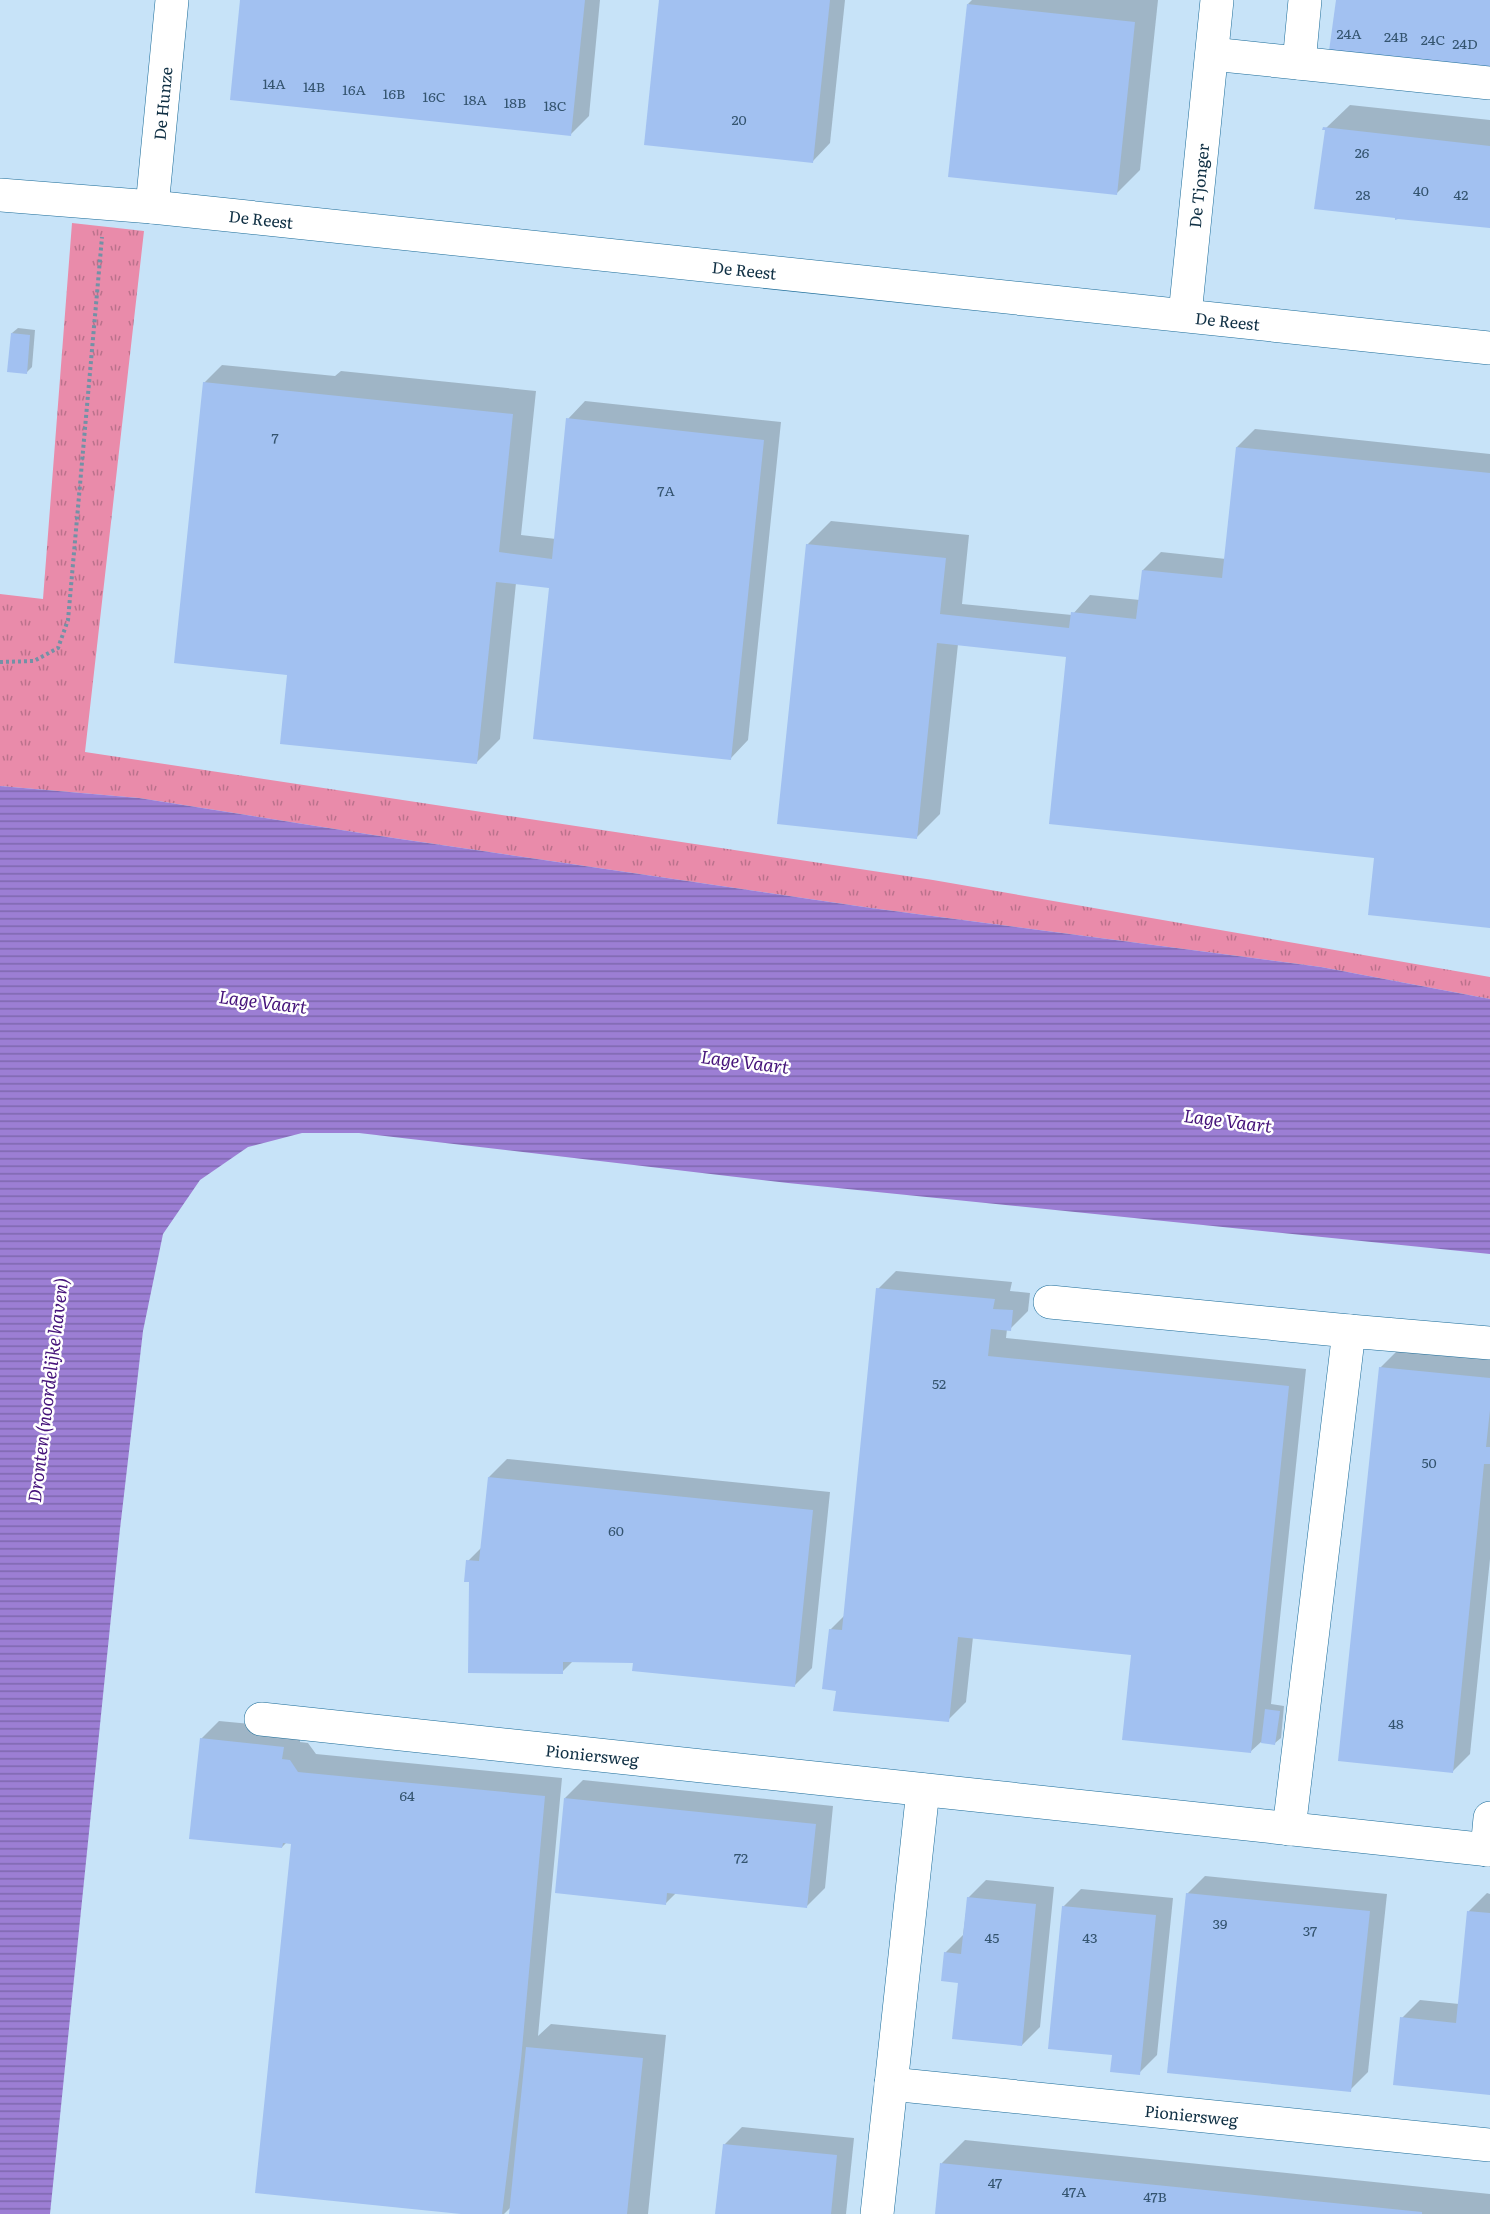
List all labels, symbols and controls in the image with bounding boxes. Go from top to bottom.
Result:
house number: 24A [1336,23,1362,43]
house number: 24B [1384,26,1408,46]
house number: 24C [1421,29,1446,49]
house number: 24D [1452,33,1478,53]
street label: De Hunze [147,66,177,141]
house number: 14A [262,73,286,93]
house number: 14B [303,76,325,96]
house number: 16A [342,79,366,99]
house number: 16B [383,83,405,103]
house number: 16C [422,86,446,106]
house number: 18A [463,89,488,109]
house number: 18B [504,92,526,112]
house number: 18C [543,95,567,115]
house number: 20 [731,109,747,129]
street label: De Tjonger [1182,142,1214,229]
house number: 26 [1355,142,1370,162]
house number: 40 [1413,180,1429,200]
house number: 28 [1356,184,1371,204]
house number: 42 [1454,184,1468,204]
street label: De Reest [227,203,295,234]
street label: De Reest [711,254,778,285]
street label: De Reest [1194,305,1262,336]
house number: 7 [271,427,279,447]
house number: 7A [657,480,675,500]
water label: Lage Vaart [217,982,309,1020]
water label: Lage Vaart [699,1042,791,1080]
water label: Lage Vaart [1182,1101,1274,1139]
water label: Dronten (noordelijke haven) [20,1276,74,1504]
house number: 52 [932,1373,946,1393]
house number: 50 [1421,1452,1437,1472]
house number: 60 [608,1520,624,1540]
house number: 48 [1388,1713,1404,1733]
street label: Pioniersweg [544,1737,640,1771]
house number: 64 [399,1785,415,1805]
house number: 72 [734,1847,748,1867]
house number: 39 [1213,1913,1227,1933]
house number: 37 [1303,1920,1317,1940]
house number: 45 [985,1927,999,1947]
house number: 43 [1082,1927,1098,1947]
street label: Pioniersweg [1144,2098,1239,2131]
house number: 47 [988,2172,1002,2192]
house number: 47A [1062,2181,1087,2201]
house number: 47B [1143,2186,1167,2206]

